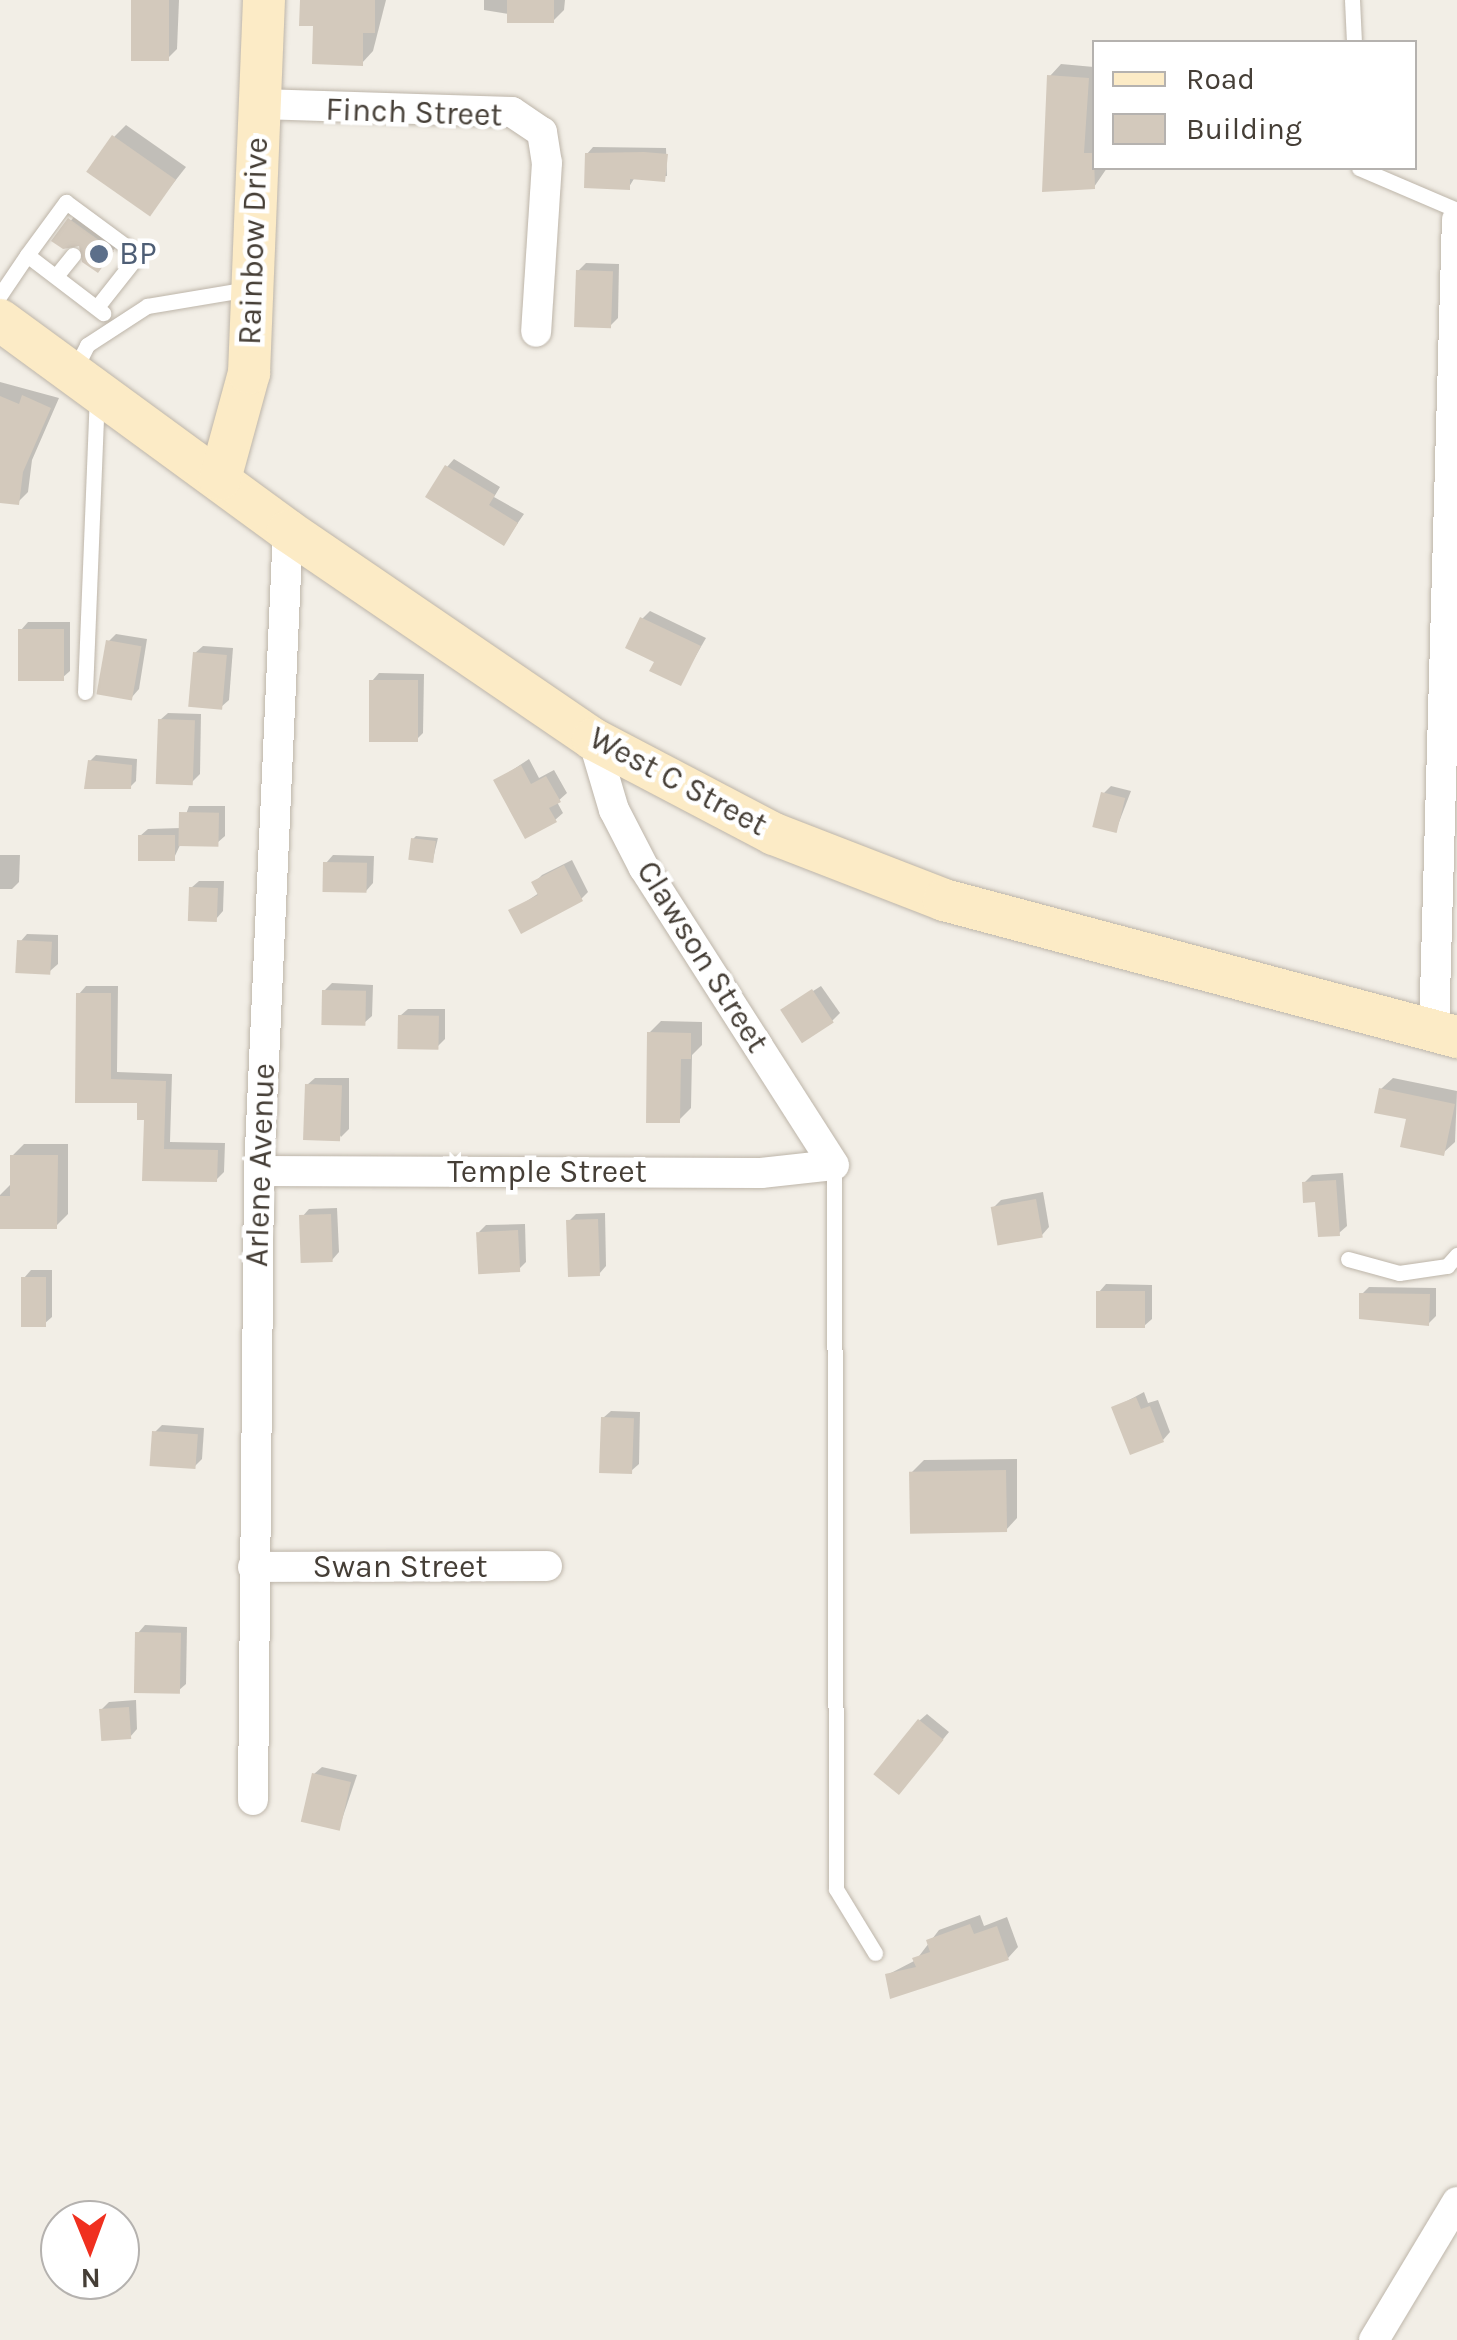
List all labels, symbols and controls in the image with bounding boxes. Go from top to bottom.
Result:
legend [1092,40,1417,170]
text: Road [1186,61,1255,97]
street label: Finch Street [325,91,503,135]
text: Building [1186,111,1302,147]
street label: Rainbow Drive [231,136,277,346]
place label: BP [119,235,157,273]
marker: BP [88,243,110,265]
street label: West C Street [583,719,773,845]
street label: Clawson Street [628,854,776,1060]
street label: Arlene Avenue [238,1062,284,1268]
street label: Temple Street [447,1153,647,1191]
street label: Swan Street [313,1548,487,1586]
north arrow [40,2200,140,2300]
text: N [80,2262,101,2295]

